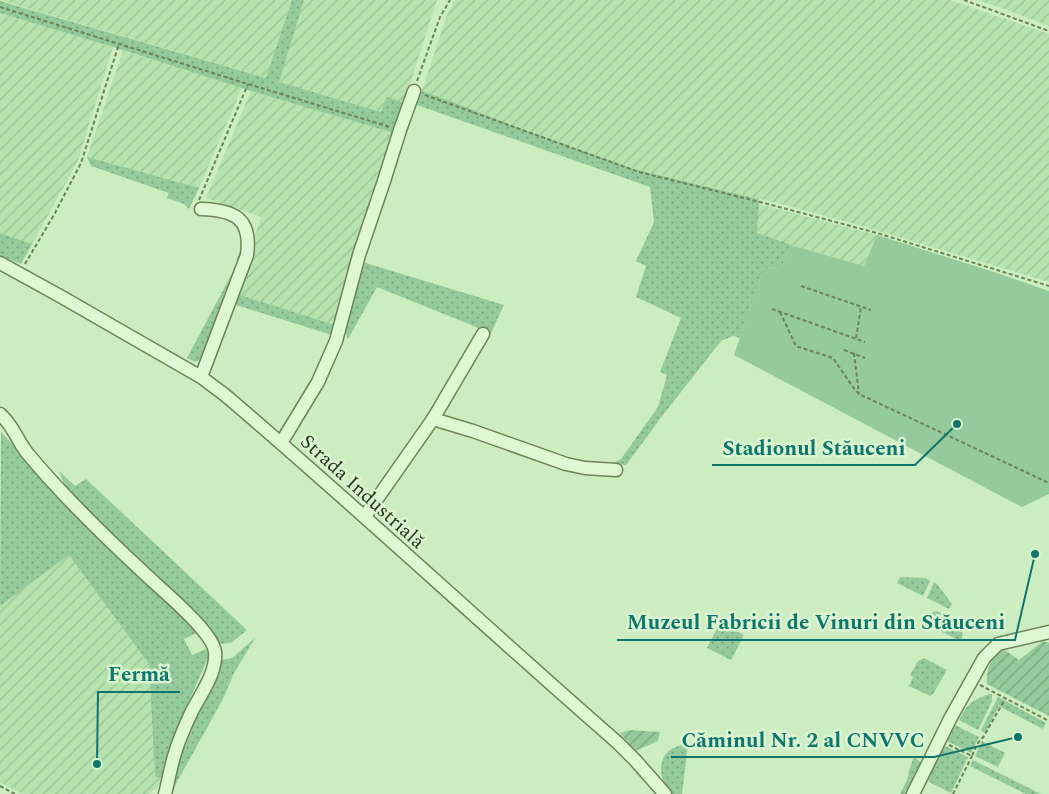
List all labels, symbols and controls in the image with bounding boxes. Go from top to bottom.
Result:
street label: Strada Industrială [293,427,432,556]
callout: Stadionul Stăuceni [712,429,915,465]
text: Stadionul Stăuceni [723,433,906,465]
callout: Muzeul Fabricii de Vinuri din Stăuceni [617,604,1015,640]
text: Muzeul Fabricii de Vinuri din Stăuceni [627,607,1005,639]
callout: Fermă [98,656,180,692]
text: Fermă [108,659,170,691]
callout: Căminul Nr. 2 al CNVVC [671,721,934,757]
text: Căminul Nr. 2 al CNVVC [681,725,925,757]

